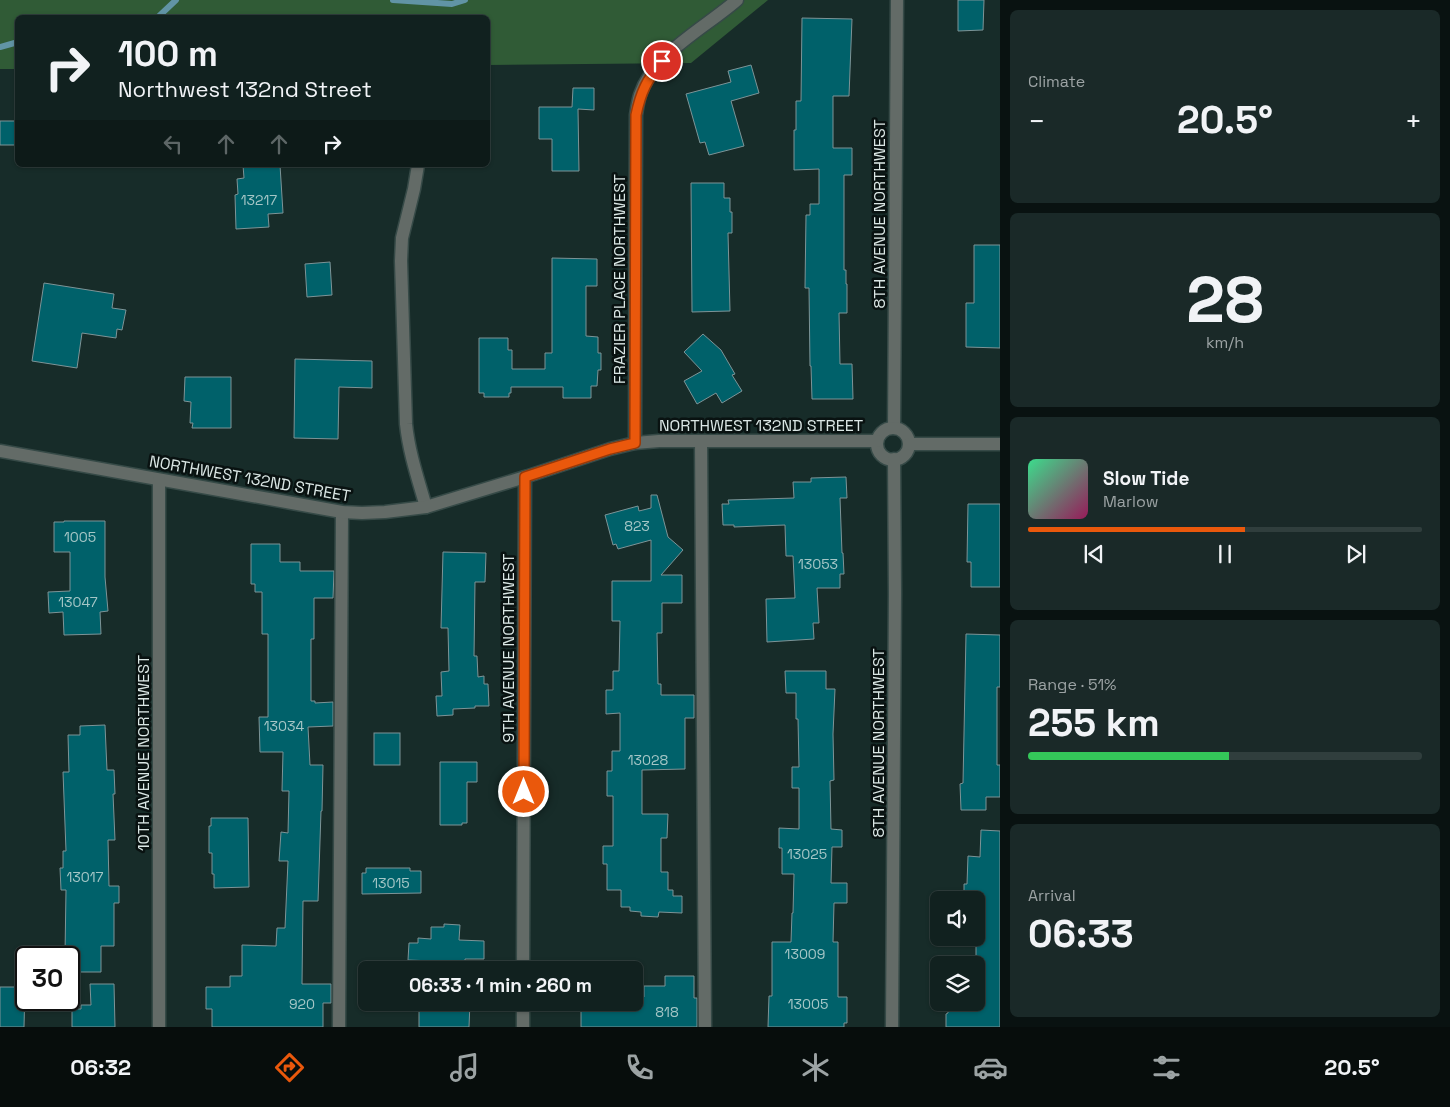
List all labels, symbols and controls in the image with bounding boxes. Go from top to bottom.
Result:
text: 100 m [118,32,218,76]
icon: right [35,35,100,100]
pin [641,40,683,82]
icon: arrive [648,47,676,75]
text: Climate [1028,71,1085,92]
text: Northwest 132nd Street [118,75,372,103]
text: 20.5° [1177,96,1273,144]
text: − [1028,103,1045,139]
text: + [1405,103,1422,139]
street label: 8TH AVENUE NORTHWEST [869,119,890,309]
icon: left [159,130,187,158]
icon: ahead [212,130,240,158]
icon: ahead [265,130,293,158]
icon: right [318,130,346,158]
street label: FRAZIER PLACE NORTHWEST [609,174,630,384]
house number: 13217 [241,191,277,209]
text: 28 [1186,258,1264,341]
text: km/h [1206,332,1244,353]
street label: NORTHWEST 132ND STREET [659,415,863,436]
street label: NORTHWEST 132ND STREET [148,450,352,507]
text: Slow Tide [1103,466,1189,491]
text: Marlow [1103,491,1159,512]
house number: 823 [624,517,650,535]
house number: 1005 [64,528,96,546]
icon: previous [1080,540,1108,568]
icon: pause [1211,540,1239,568]
icon: next [1342,540,1370,568]
street label: 9TH AVENUE NORTHWEST [498,553,519,743]
house number: 13053 [798,555,838,573]
house number: 13047 [58,593,98,611]
street label: 8TH AVENUE NORTHWEST [868,648,889,838]
street label: 10TH AVENUE NORTHWEST [133,655,154,851]
text: Range · 51% [1028,674,1116,695]
text: 255 km [1028,699,1160,747]
house number: 13034 [264,717,304,735]
house number: 13028 [628,751,668,769]
position arrow [497,765,549,817]
house number: 13025 [787,845,827,863]
house number: 13017 [66,868,104,886]
house number: 13015 [372,874,410,892]
text: Arrival [1028,885,1076,906]
map controls [930,891,985,1011]
button: sound [930,891,985,946]
text: 06:33 [1028,910,1134,958]
house number: 13009 [785,945,825,963]
speed limit sign: 30 [15,946,80,1011]
button: layers [930,956,985,1011]
text: 06:33 · 1 min · 260 m [409,973,592,998]
house number: 920 [289,995,315,1013]
house number: 13005 [788,995,828,1013]
house number: 818 [655,1003,679,1021]
icon: directions [272,1050,307,1085]
icon: music [447,1050,482,1085]
icon: phone [622,1050,657,1085]
icon: climate [798,1050,833,1085]
icon: car [973,1050,1008,1085]
icon: filters [1149,1050,1184,1085]
text: 06:32 [70,1053,131,1081]
text: 20.5° [1324,1053,1380,1081]

